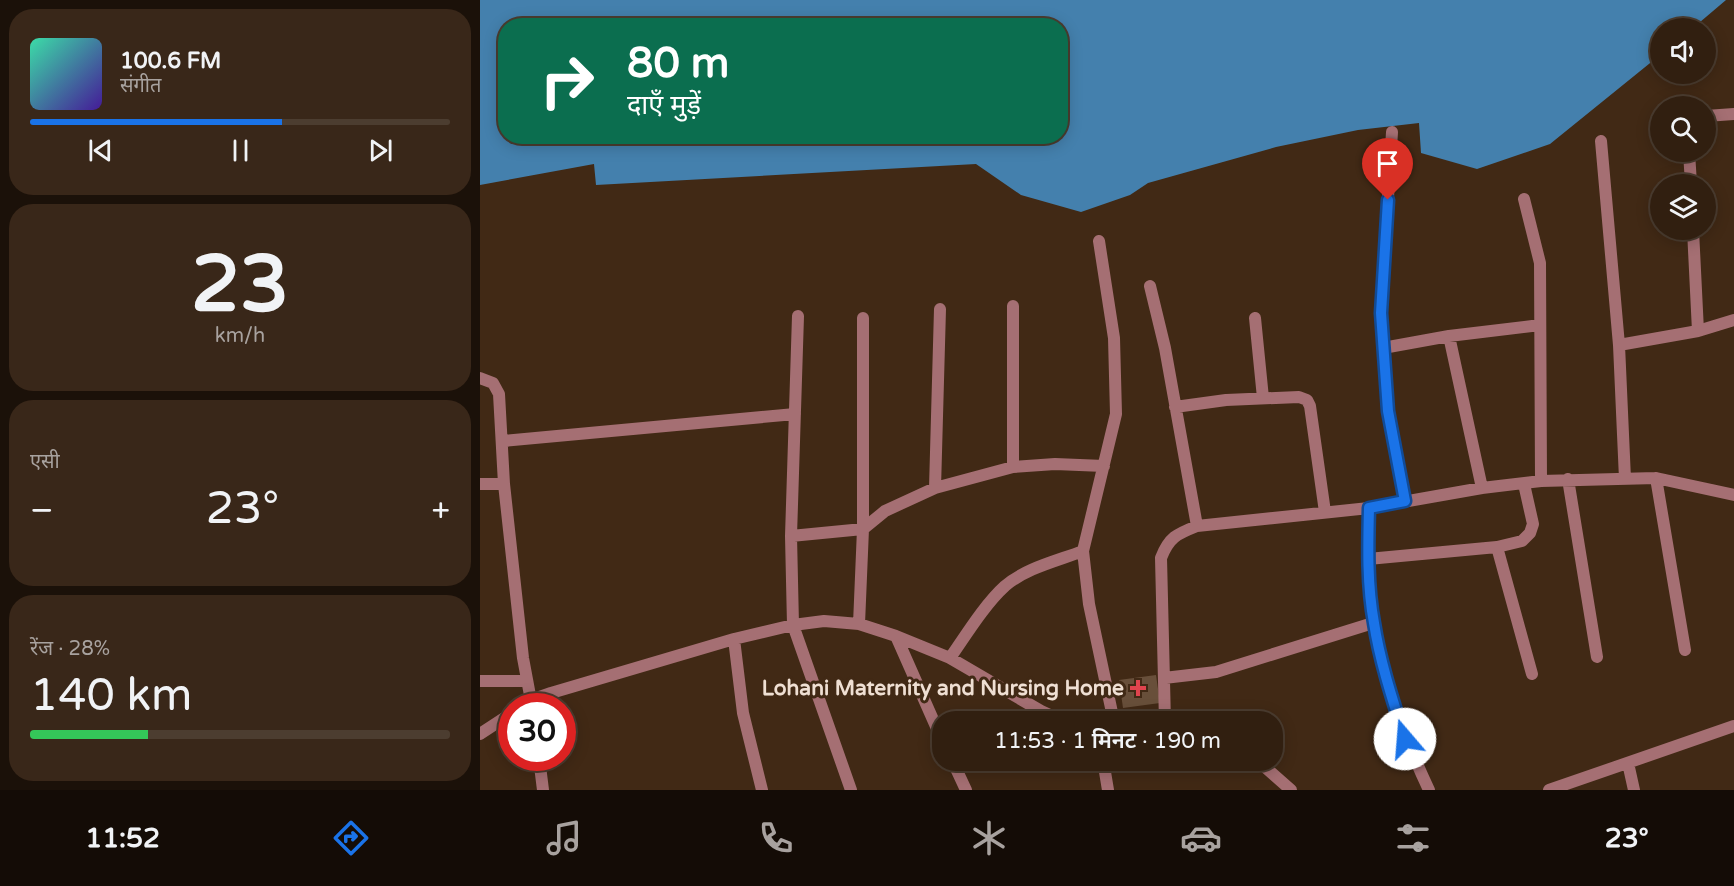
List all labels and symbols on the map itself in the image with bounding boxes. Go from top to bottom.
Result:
pin [1362,138,1413,200]
place label: Lohani Maternity and Nursing Home [762,676,1124,701]
marker: Lohani Maternity and Nursing Home [1129,679,1147,697]
speed limit sign: 30 [498,693,576,771]
position arrow [1373,707,1437,771]

